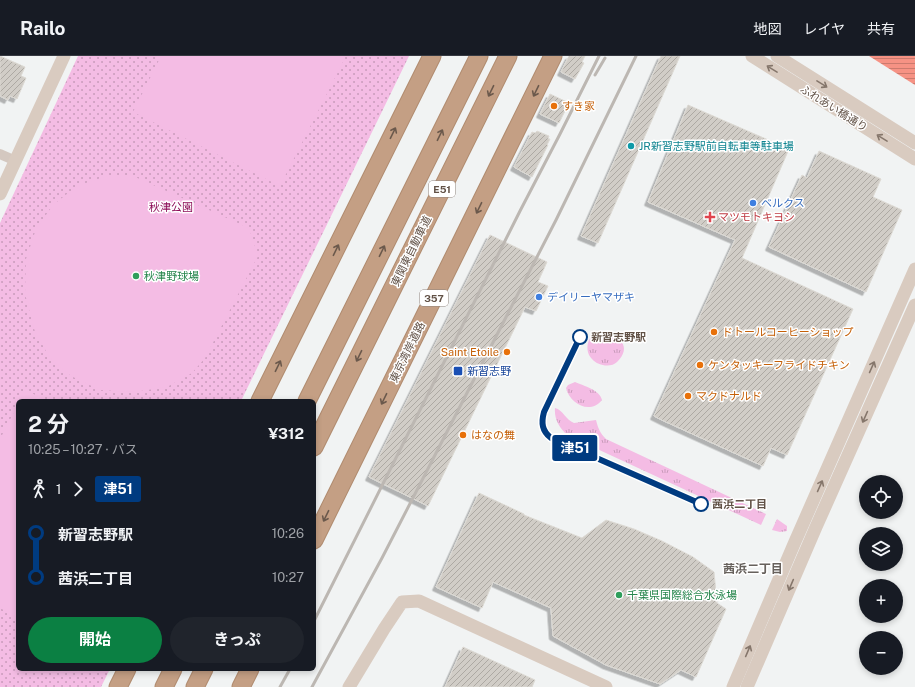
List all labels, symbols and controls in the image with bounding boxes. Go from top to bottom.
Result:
text: Railo [20,17,66,39]
text: 地図 [753,21,781,37]
text: レイヤ [803,21,845,37]
text: 共有 [867,21,895,37]
one-way arrow [766,64,778,72]
one-way arrow [816,81,828,89]
street label: ふれあい橋通り [798,83,870,133]
one-way arrow [486,85,494,97]
one-way arrow [532,85,539,97]
place label: すき家 [562,100,595,112]
marker: すき家 [549,101,559,111]
one-way arrow [390,128,398,140]
one-way arrow [437,129,444,141]
one-way arrow [877,134,888,142]
place label: JR新習志野駅前自転車等駐車場 [639,140,794,152]
marker: JR新習志野駅前自転車等駐車場 [626,141,636,151]
road number: E51 [429,181,455,197]
place label: ベルクス [761,197,805,209]
marker: ベルクス [748,198,758,208]
park label: 秋津公園 [149,201,193,213]
one-way arrow [474,201,482,213]
place label: マツモトキヨシ [718,211,795,223]
marker: マツモトキヨシ [705,212,715,222]
street label: 東関東自動車道 [389,214,433,288]
one-way arrow [332,244,340,256]
one-way arrow [379,245,386,257]
place label: 秋津野球場 [144,270,199,282]
marker: 秋津野球場 [131,271,141,281]
road number: 357 [420,290,448,306]
place label: デイリーヤマザキ [547,291,635,303]
marker: デイリーヤマザキ [534,292,544,302]
street label: 東京湾岸道路 [387,320,427,384]
place label: ドトールコーヒーショップ [722,326,854,338]
marker: ドトールコーヒーショップ [709,327,719,337]
marker: 新習志野駅 [572,329,588,345]
place label: 新習志野駅 [591,331,646,343]
place label: Saint Etoile [441,346,499,358]
marker: Saint Etoile [502,347,512,357]
one-way arrow [355,350,362,362]
place label: ケンタッキーフライドチキン [708,359,850,371]
one-way arrow [275,360,282,372]
marker: ケンタッキーフライドチキン [695,360,705,370]
one-way arrow [869,361,876,373]
marker: 新習志野 [452,365,464,377]
place label: 新習志野 [467,365,511,377]
place label: マクドナルド [696,390,762,402]
marker: マクドナルド [683,391,693,401]
one-way arrow [380,393,387,405]
text: 2 分 [28,411,69,437]
one-way arrow [861,411,868,423]
text: ¥312 [268,425,304,442]
place label: はなの舞 [471,429,515,441]
marker: はなの舞 [458,430,468,440]
line badge: 津51 [552,435,598,461]
text: 津51 [560,440,590,456]
text: 10:25 – 10:27 · バス [28,442,138,457]
map controls [859,475,903,675]
button: locate [859,475,903,519]
icon: walk [28,478,50,500]
icon: forward [67,478,89,500]
one-way arrow [817,480,824,492]
text: 津51 [103,481,133,497]
text: 1 [56,482,61,497]
marker: 茜浜二丁目 [693,496,709,512]
place label: 茜浜二丁目 [712,498,767,510]
one-way arrow [322,510,329,522]
text: 新習志野駅 [58,526,133,543]
text: 10:26 [272,526,304,541]
button: layers [859,527,903,571]
district label: 茜浜二丁目 [723,562,783,576]
text: 茜浜二丁目 [58,570,133,587]
text: 10:27 [272,570,304,585]
one-way arrow [787,579,794,591]
button: + [859,579,903,623]
place label: 千葉県国際総合水泳場 [627,589,737,601]
marker: 千葉県国際総合水泳場 [614,590,624,600]
button: 開始 [28,617,162,663]
button: きっぷ [170,617,304,663]
button: − [859,631,903,675]
one-way arrow [745,646,753,658]

